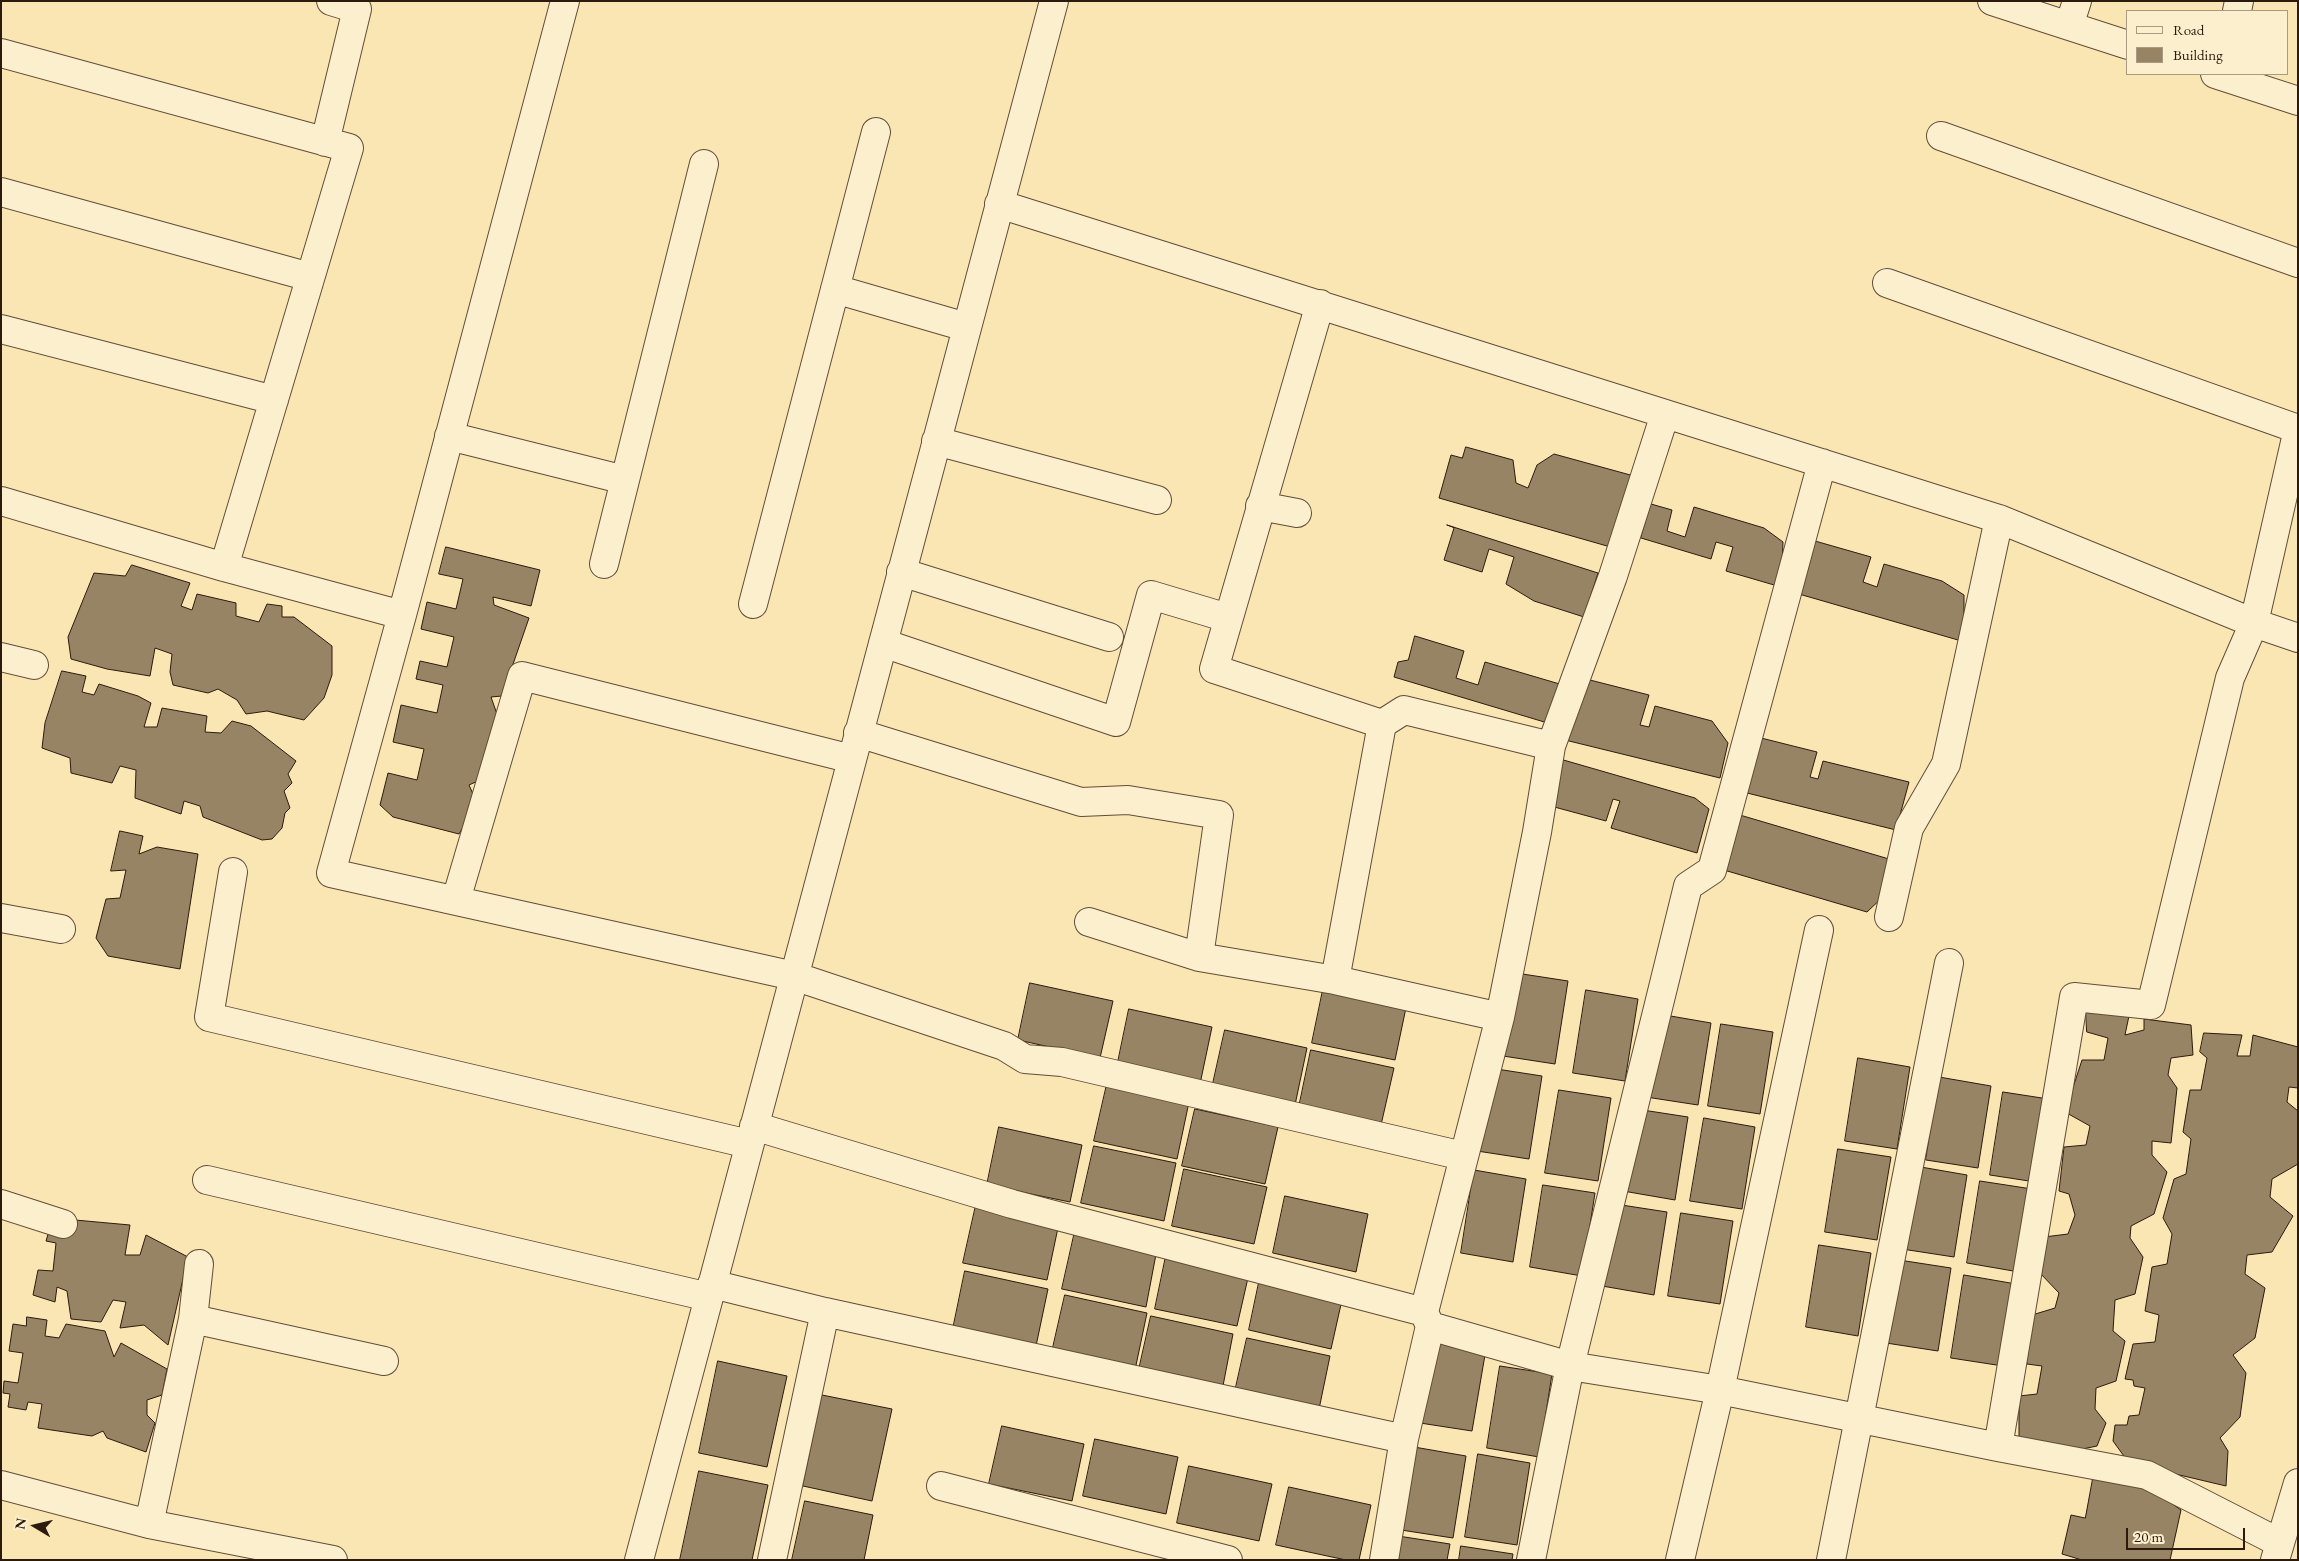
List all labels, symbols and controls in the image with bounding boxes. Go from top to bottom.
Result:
legend [2126,10,2289,75]
text: Road [2173,20,2204,39]
text: Building [2173,45,2223,64]
north arrow [10,1501,60,1551]
text: N [10,1517,30,1531]
scale bar [2129,1518,2248,1550]
text: 20 m [2134,1527,2163,1546]

